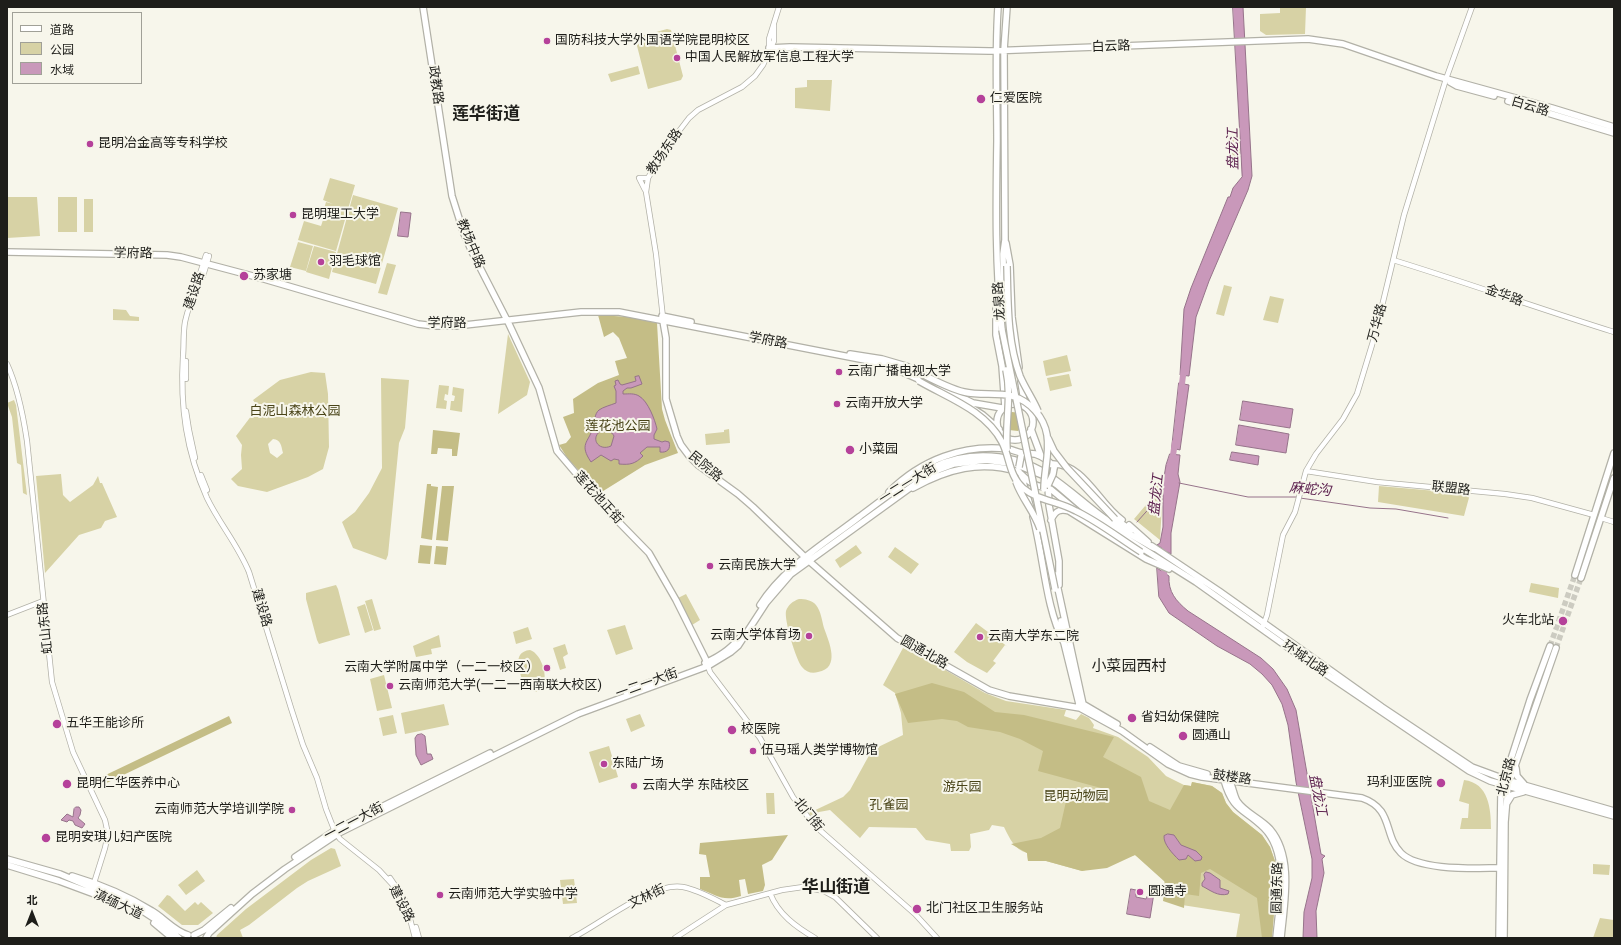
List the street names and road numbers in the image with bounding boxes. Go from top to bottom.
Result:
street label: 白云路 [1091,39,1131,55]
street label: 政教路 [425,65,445,105]
street label: 白云路 [1509,94,1551,120]
street label: 教场东路 [644,126,686,178]
street label: 教场中路 [453,217,487,271]
street label: 学府路 [113,246,153,262]
street label: 建设路 [182,270,208,312]
street label: 龙泉路 [991,281,1009,321]
street label: 金华路 [1483,282,1525,310]
street label: 万华路 [1365,302,1391,344]
street label: 学府路 [428,316,466,332]
street label: 学府路 [747,330,789,352]
street label: 民院路 [685,448,725,486]
street label: 一二一大街 [876,460,940,508]
street label: 莲花池正街 [570,469,626,527]
street label: 联盟路 [1431,479,1471,499]
street label: 建设路 [248,587,274,629]
street label: 虹山东路 [36,601,56,655]
street label: 圆通北路 [898,633,950,673]
street label: 环城北路 [1279,638,1331,680]
street label: 一二一大街 [614,666,680,702]
street label: 北京路 [1494,756,1520,798]
street label: 鼓楼路 [1212,768,1252,788]
street label: 北门街 [790,795,826,835]
street label: 一二一大街 [322,800,386,844]
street label: 圆通东路 [1270,862,1286,914]
street label: 文林街 [626,882,668,912]
street label: 建设路 [385,883,417,925]
street label: 滇缅大道 [91,887,145,923]

